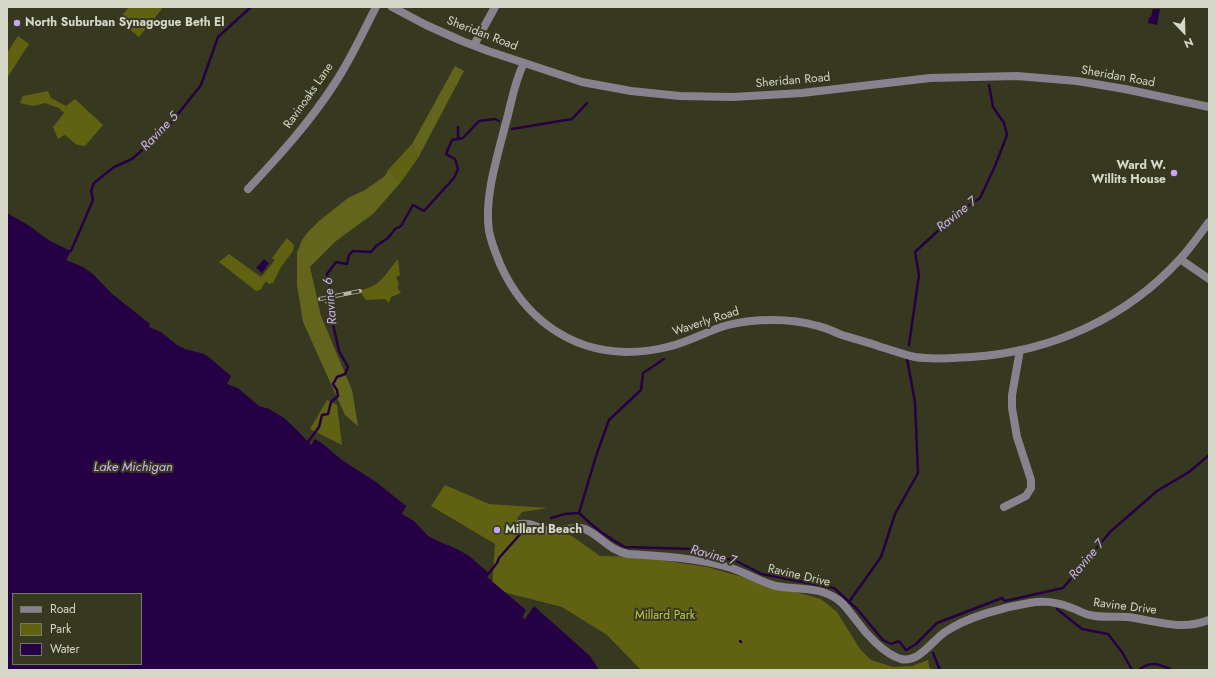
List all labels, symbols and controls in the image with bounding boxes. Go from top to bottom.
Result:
north arrow [1164,12,1204,52]
street label: Sheridan Road [445,14,519,54]
place label: North Suburban Synagogue Beth El [25,16,225,30]
marker: North Suburban Synagogue Beth El [12,18,22,28]
text: N [1182,34,1196,52]
street label: Ravinoaks Lane [281,60,337,132]
street label: Sheridan Road [1080,63,1156,91]
street label: Sheridan Road [755,71,831,91]
water label: Ravine 5 [138,110,182,154]
place label: Ward W. Willits House [1091,159,1166,187]
marker: Ward W. Willits House [1169,168,1179,178]
water label: Ravine 7 [934,194,980,236]
water label: Ravine 6 [321,277,341,325]
street label: Waverly Road [671,304,741,340]
water label: Lake Michigan [93,460,173,476]
place label: Millard Beach [505,523,582,537]
marker: Millard Beach [492,525,502,535]
water label: Ravine 7 [1066,537,1108,583]
water label: Ravine 7 [688,542,738,570]
street label: Ravine Drive [766,562,832,590]
legend [12,593,142,665]
street label: Ravine Drive [1093,596,1157,618]
text: Road [50,600,76,618]
park label: Millard Park [635,609,695,623]
text: Park [50,620,71,638]
text: Water [50,640,80,658]

